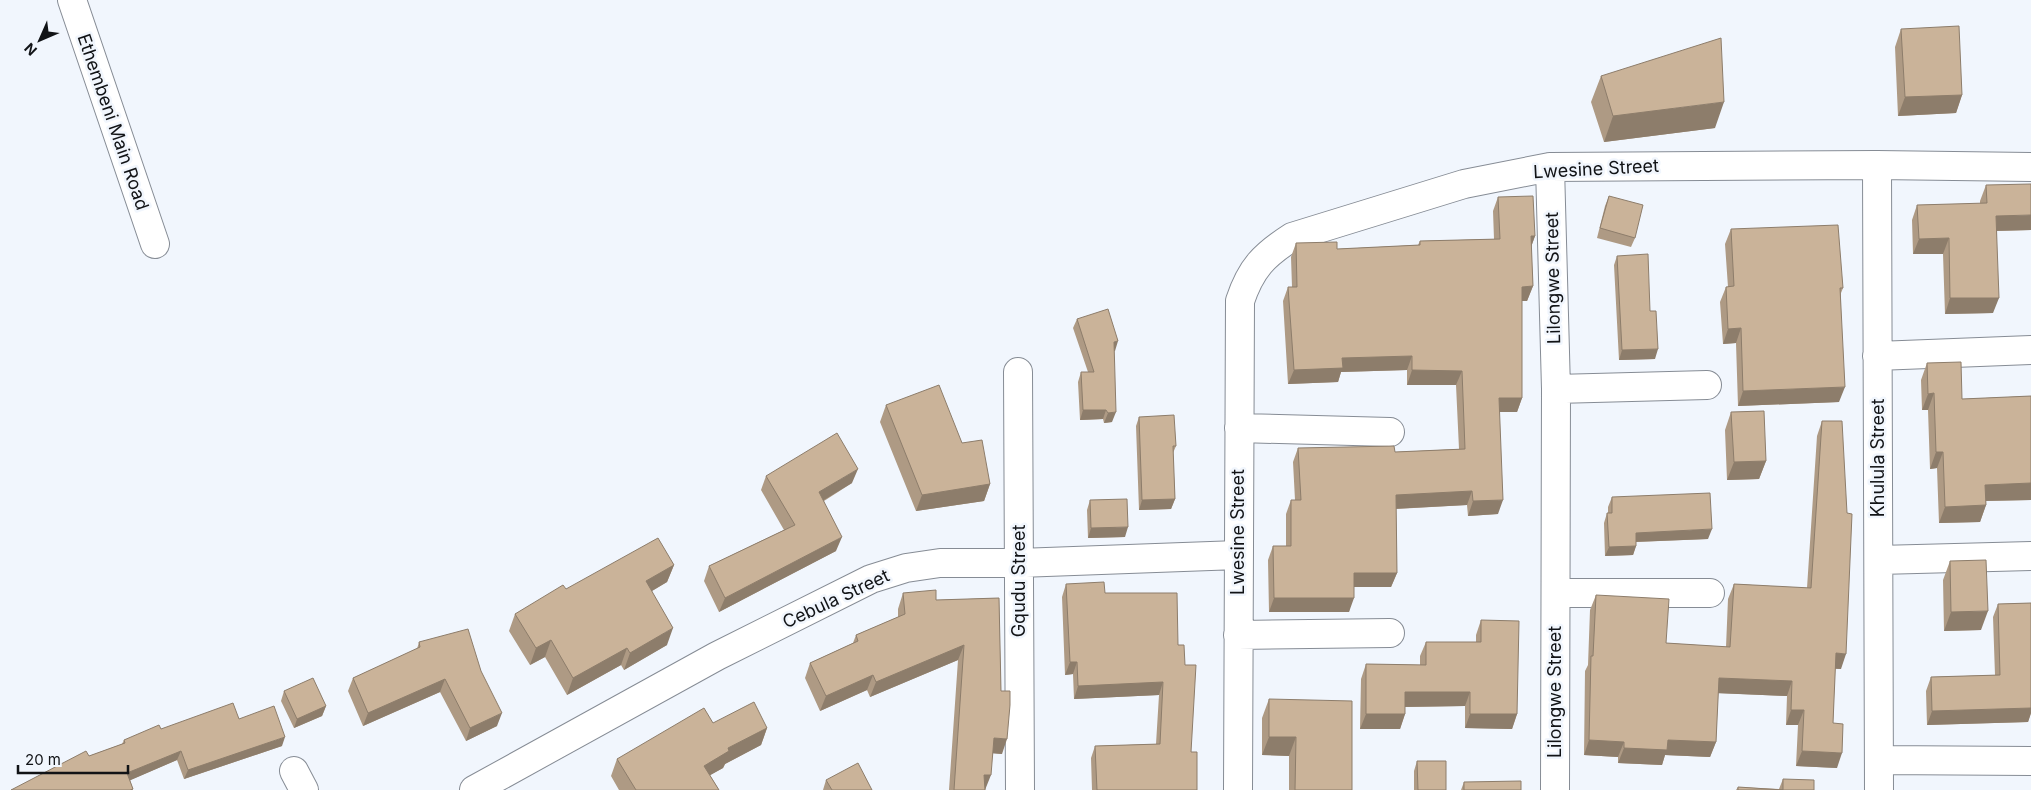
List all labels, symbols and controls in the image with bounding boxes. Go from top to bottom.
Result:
north arrow [15,15,65,65]
street label: Ethembeni Main Road [73,31,154,213]
text: N [21,40,40,59]
street label: Lwesine Street [1533,155,1660,182]
street label: Lilongwe Street [1541,212,1564,344]
street label: Khulula Street [1867,399,1888,517]
street label: Lwesine Street [1227,469,1248,595]
street label: Gqudu Street [1008,525,1029,637]
street label: Cebula Street [779,565,893,632]
street label: Lilongwe Street [1544,626,1565,758]
scale bar [18,742,128,774]
text: 20 m [25,750,61,769]

